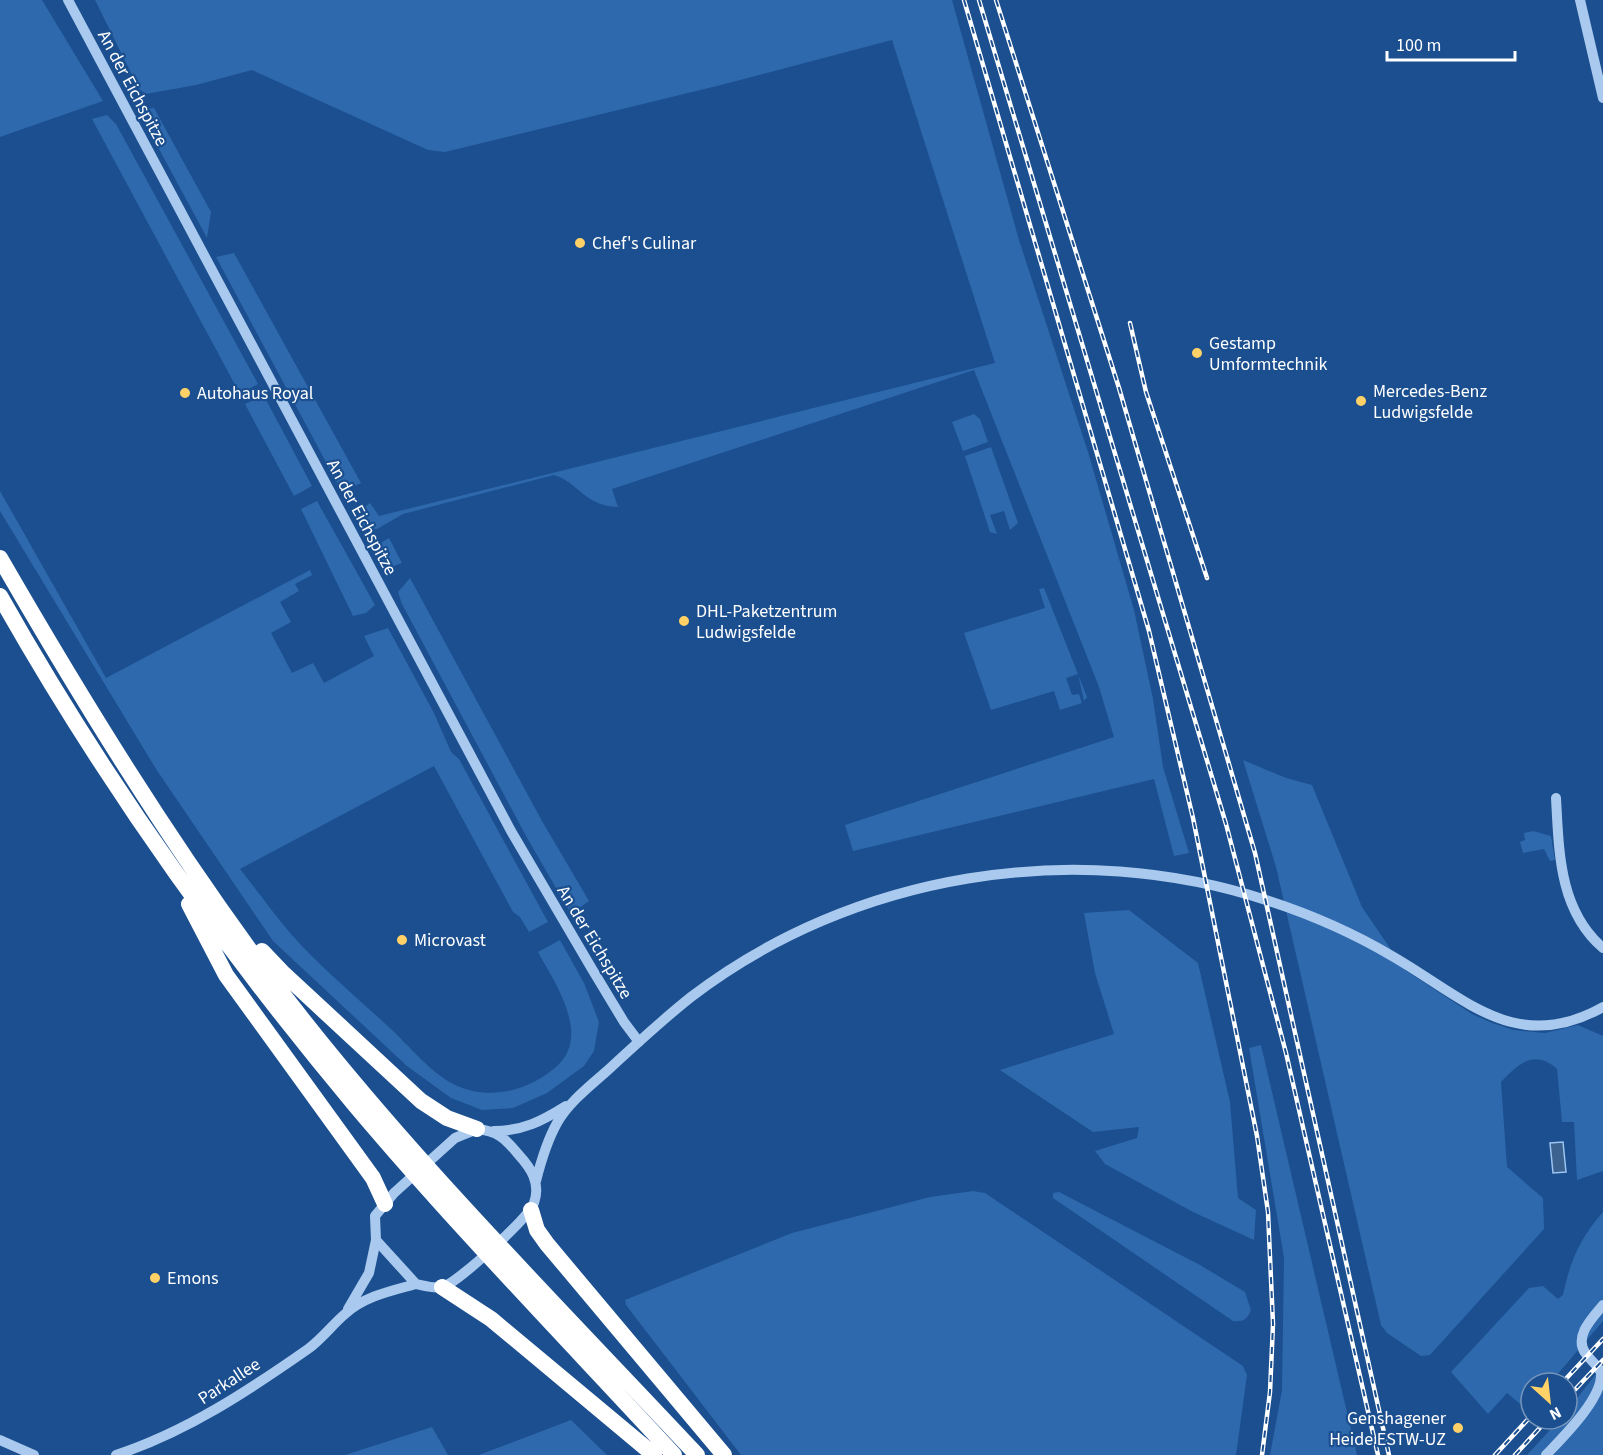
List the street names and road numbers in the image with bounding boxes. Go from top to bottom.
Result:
street label: An der Eichspitze [91,26,174,151]
street label: An der Eichspitze [320,455,403,580]
street label: An der Eichspitze [551,881,638,1004]
street label: Parkallee [193,1352,265,1411]

